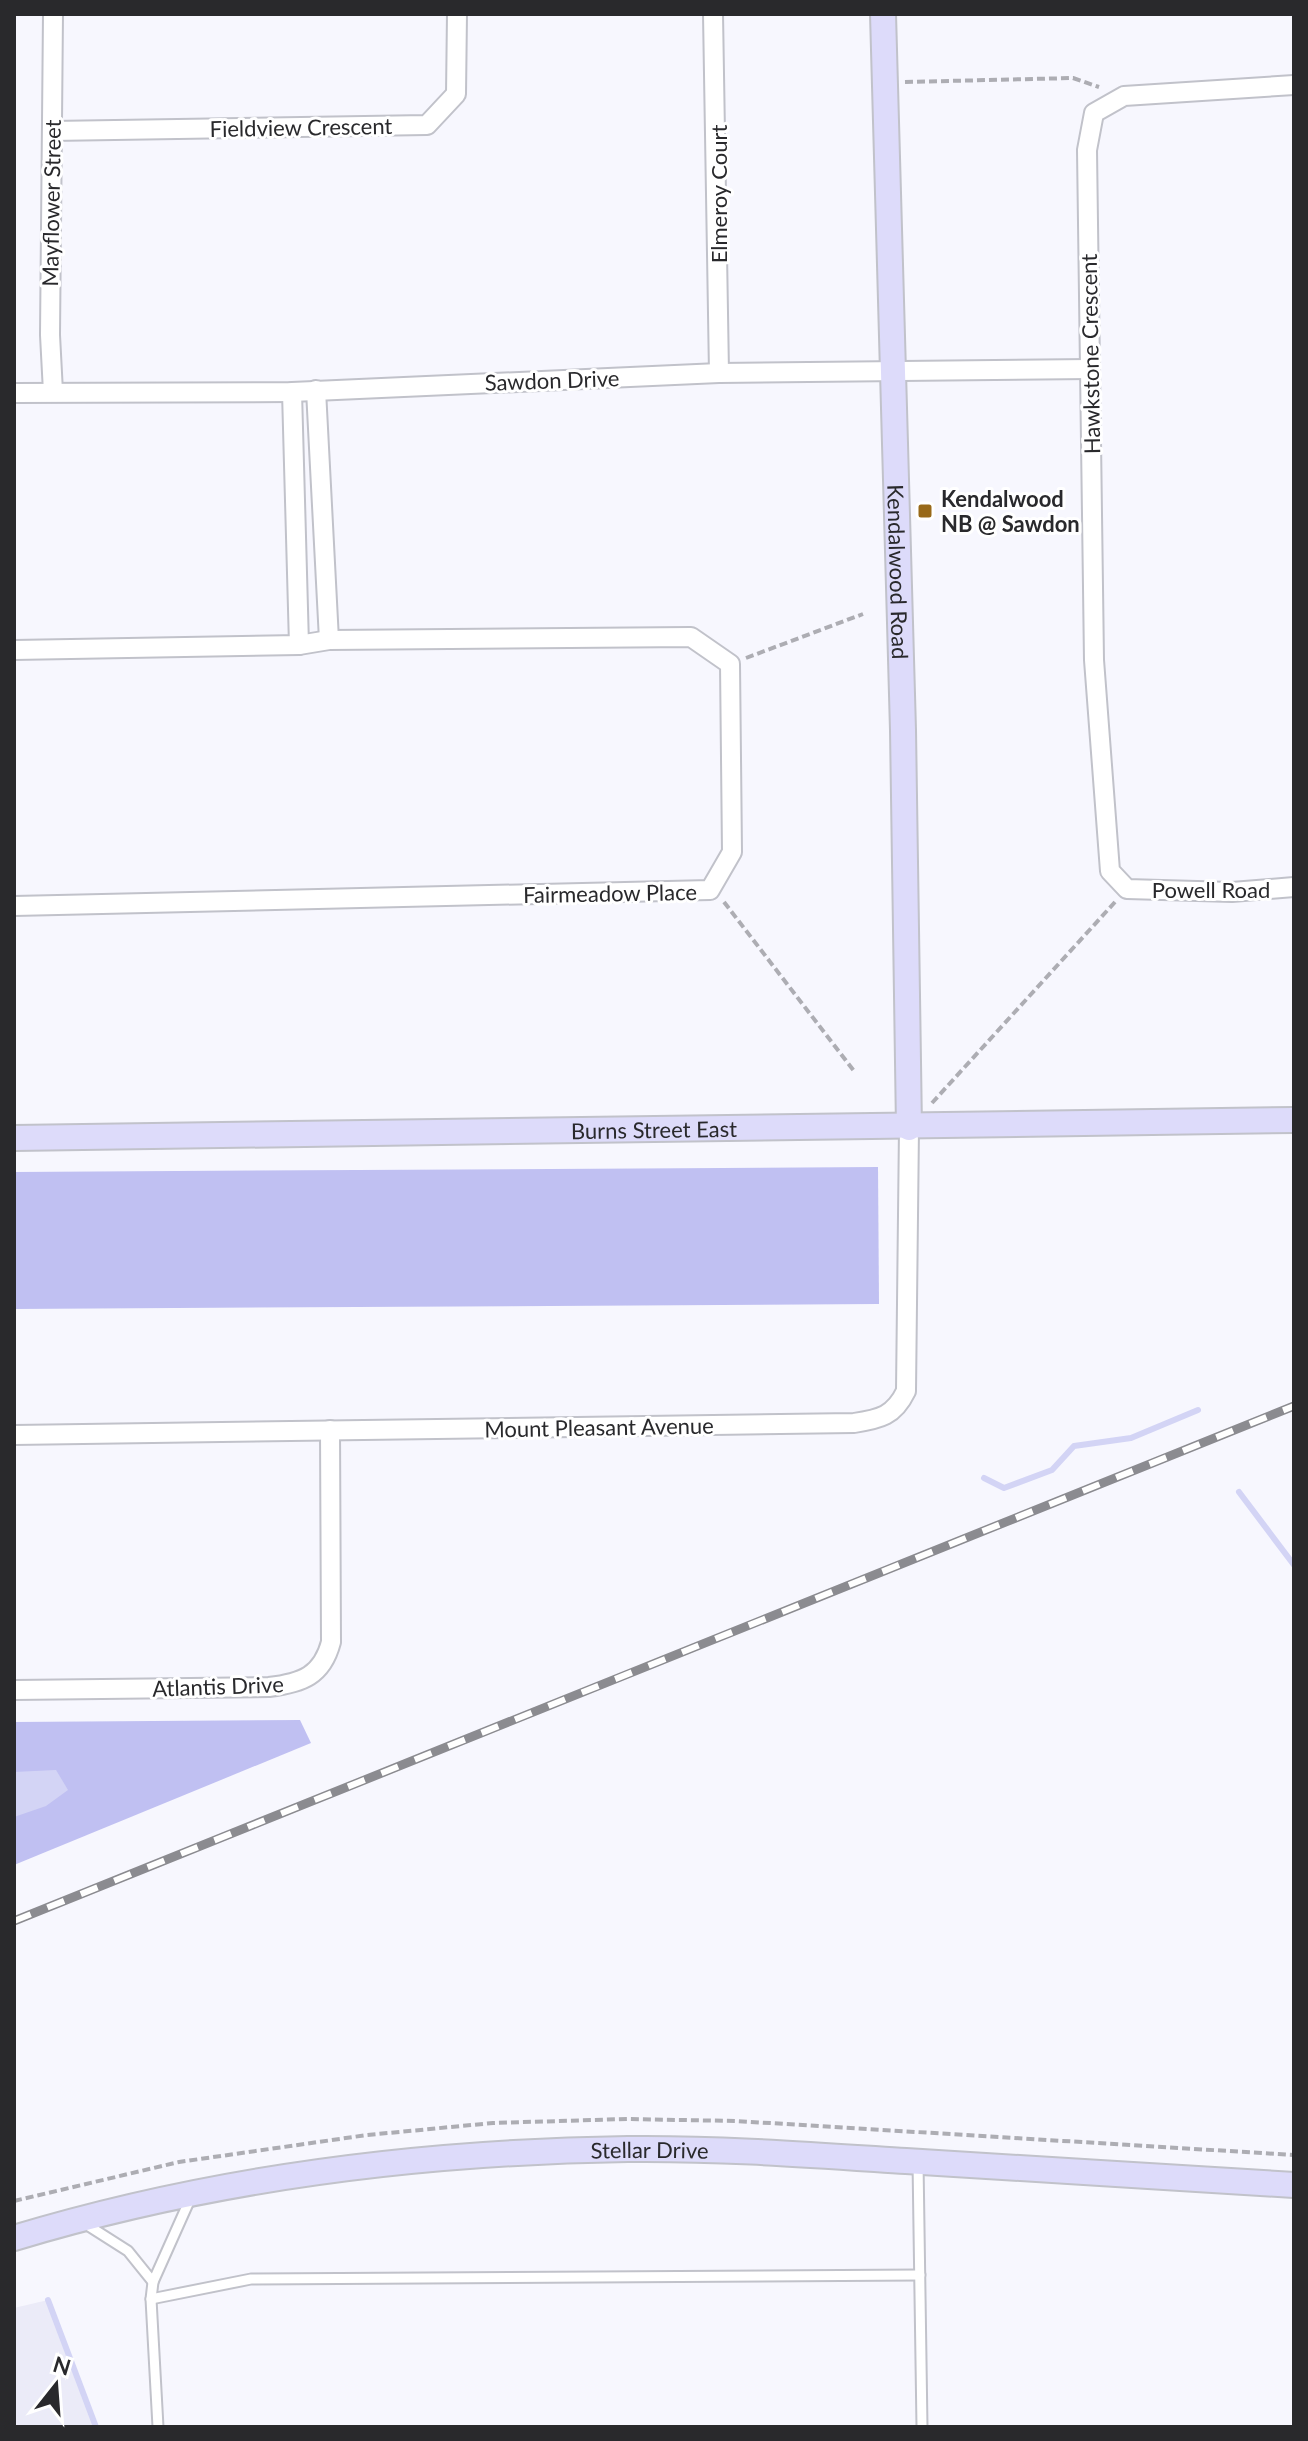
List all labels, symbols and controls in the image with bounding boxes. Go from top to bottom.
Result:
street label: Fieldview Crescent [209,112,393,142]
street label: Mayflower Street [36,119,66,287]
street label: Elmeroy Court [705,125,732,263]
street label: Hawkstone Crescent [1075,253,1105,454]
street label: Sawdon Drive [484,364,620,396]
street label: Kendalwood Road [883,484,915,660]
place label: Kendalwood NB @ Sawdon [941,485,1080,537]
marker: Kendalwood NB @ Sawdon [916,502,934,520]
street label: Powell Road [1152,876,1270,903]
street label: Fairmeadow Place [523,878,697,908]
street label: Burns Street East [571,1114,737,1144]
street label: Mount Pleasant Avenue [484,1411,714,1443]
street label: Atlantis Drive [152,1670,284,1702]
street label: Stellar Drive [590,2135,709,2163]
north arrow [16,2345,96,2425]
text: N [50,2350,74,2381]

